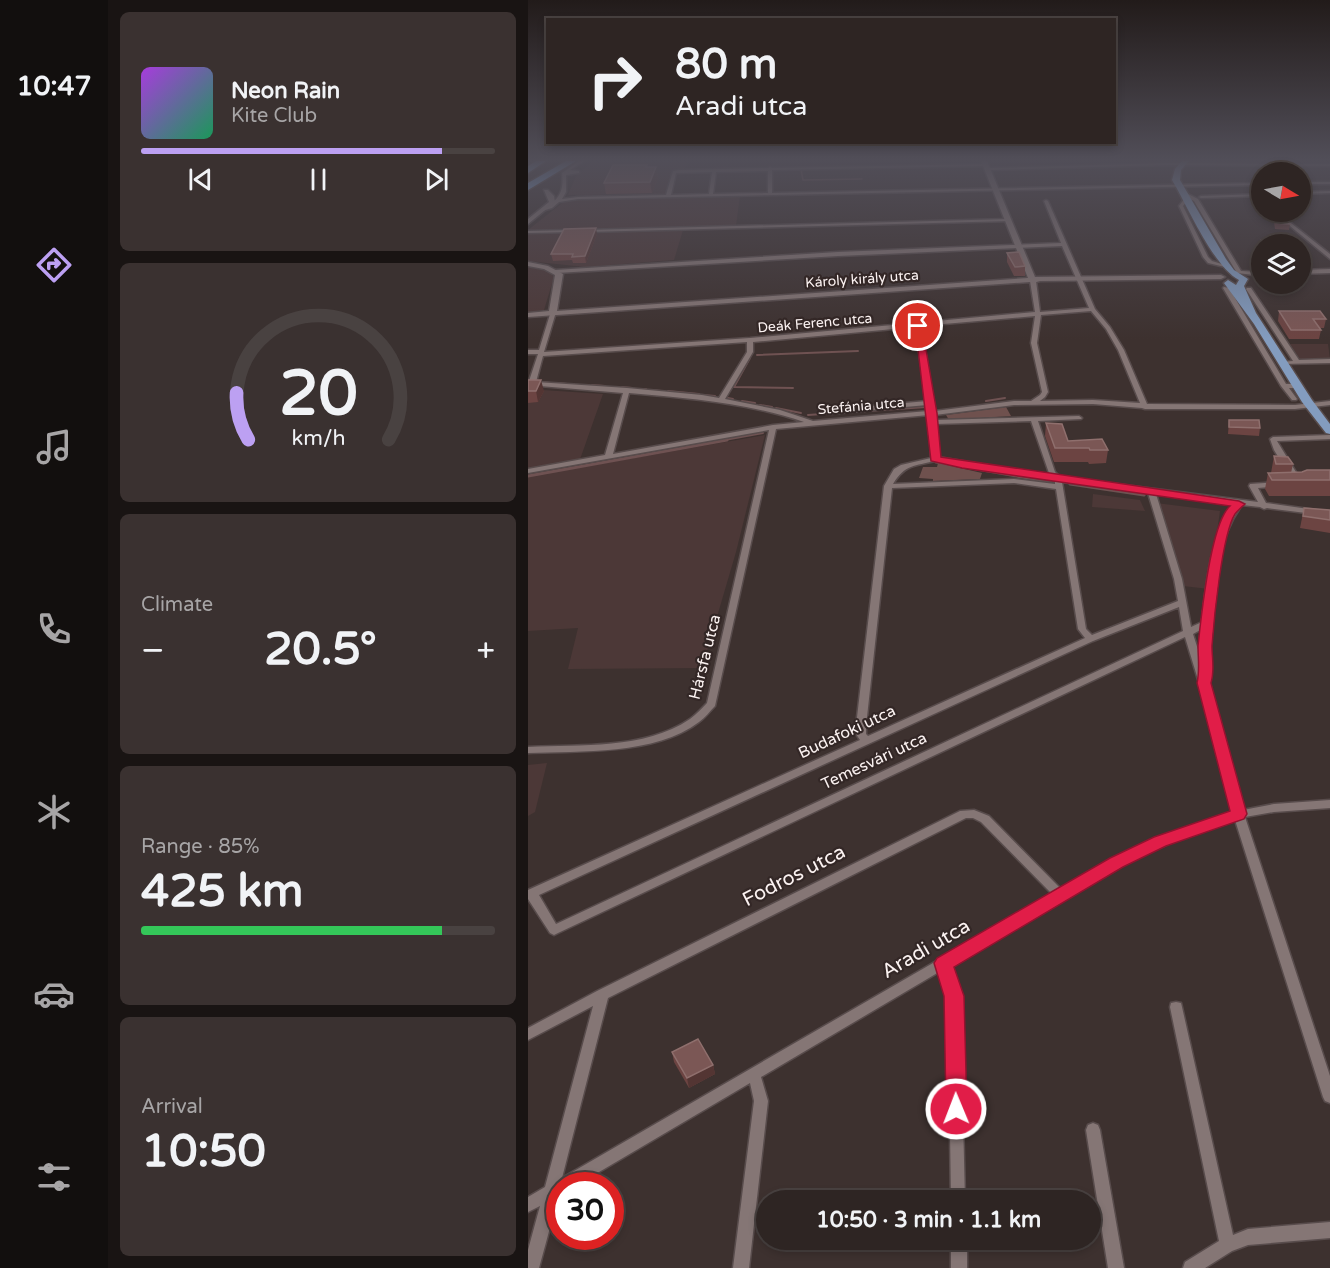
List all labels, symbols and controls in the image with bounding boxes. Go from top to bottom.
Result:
text: 80 m [675,39,777,90]
icon: right [576,42,654,120]
text: 10:47 [17,70,91,103]
text: Neon Rain [231,78,340,104]
text: Aradi utca [675,90,807,123]
text: Kite Club [231,104,317,128]
north arrow [1251,162,1311,222]
map controls [1251,162,1311,294]
icon: previous [184,163,217,196]
icon: pause [302,163,335,196]
icon: next [420,163,453,196]
button: layers [1251,234,1311,294]
icon: directions [33,244,75,286]
street label: Károly király utca [805,267,919,291]
pin [892,300,943,351]
icon: arrive [901,309,934,342]
street label: Deák Ferenc utca [757,310,873,336]
text: 20 [279,357,357,432]
street label: Stefánia utca [817,394,905,418]
text: km/h [291,425,345,451]
icon: music [33,426,75,468]
text: Climate [141,593,213,617]
icon: phone [33,608,75,650]
street label: Hársfa utca [685,612,725,702]
text: 20.5° [264,623,377,677]
text: − [141,631,165,670]
text: + [476,631,495,670]
street label: Budafoki utca [795,701,899,763]
street label: Temesvári utca [818,728,930,794]
icon: climate [33,791,75,833]
text: Range · 85% [141,835,260,859]
street label: Fodros utca [739,840,849,912]
text: 425 km [141,865,303,919]
street label: Aradi utca [878,914,974,984]
icon: car [33,973,75,1015]
position arrow [924,1077,988,1141]
text: Arrival [141,1095,203,1119]
text: 10:50 [141,1125,266,1179]
icon: filters [33,1156,75,1198]
speed limit sign: 30 [546,1172,624,1250]
text: 10:50 · 3 min · 1.1 km [816,1207,1041,1233]

